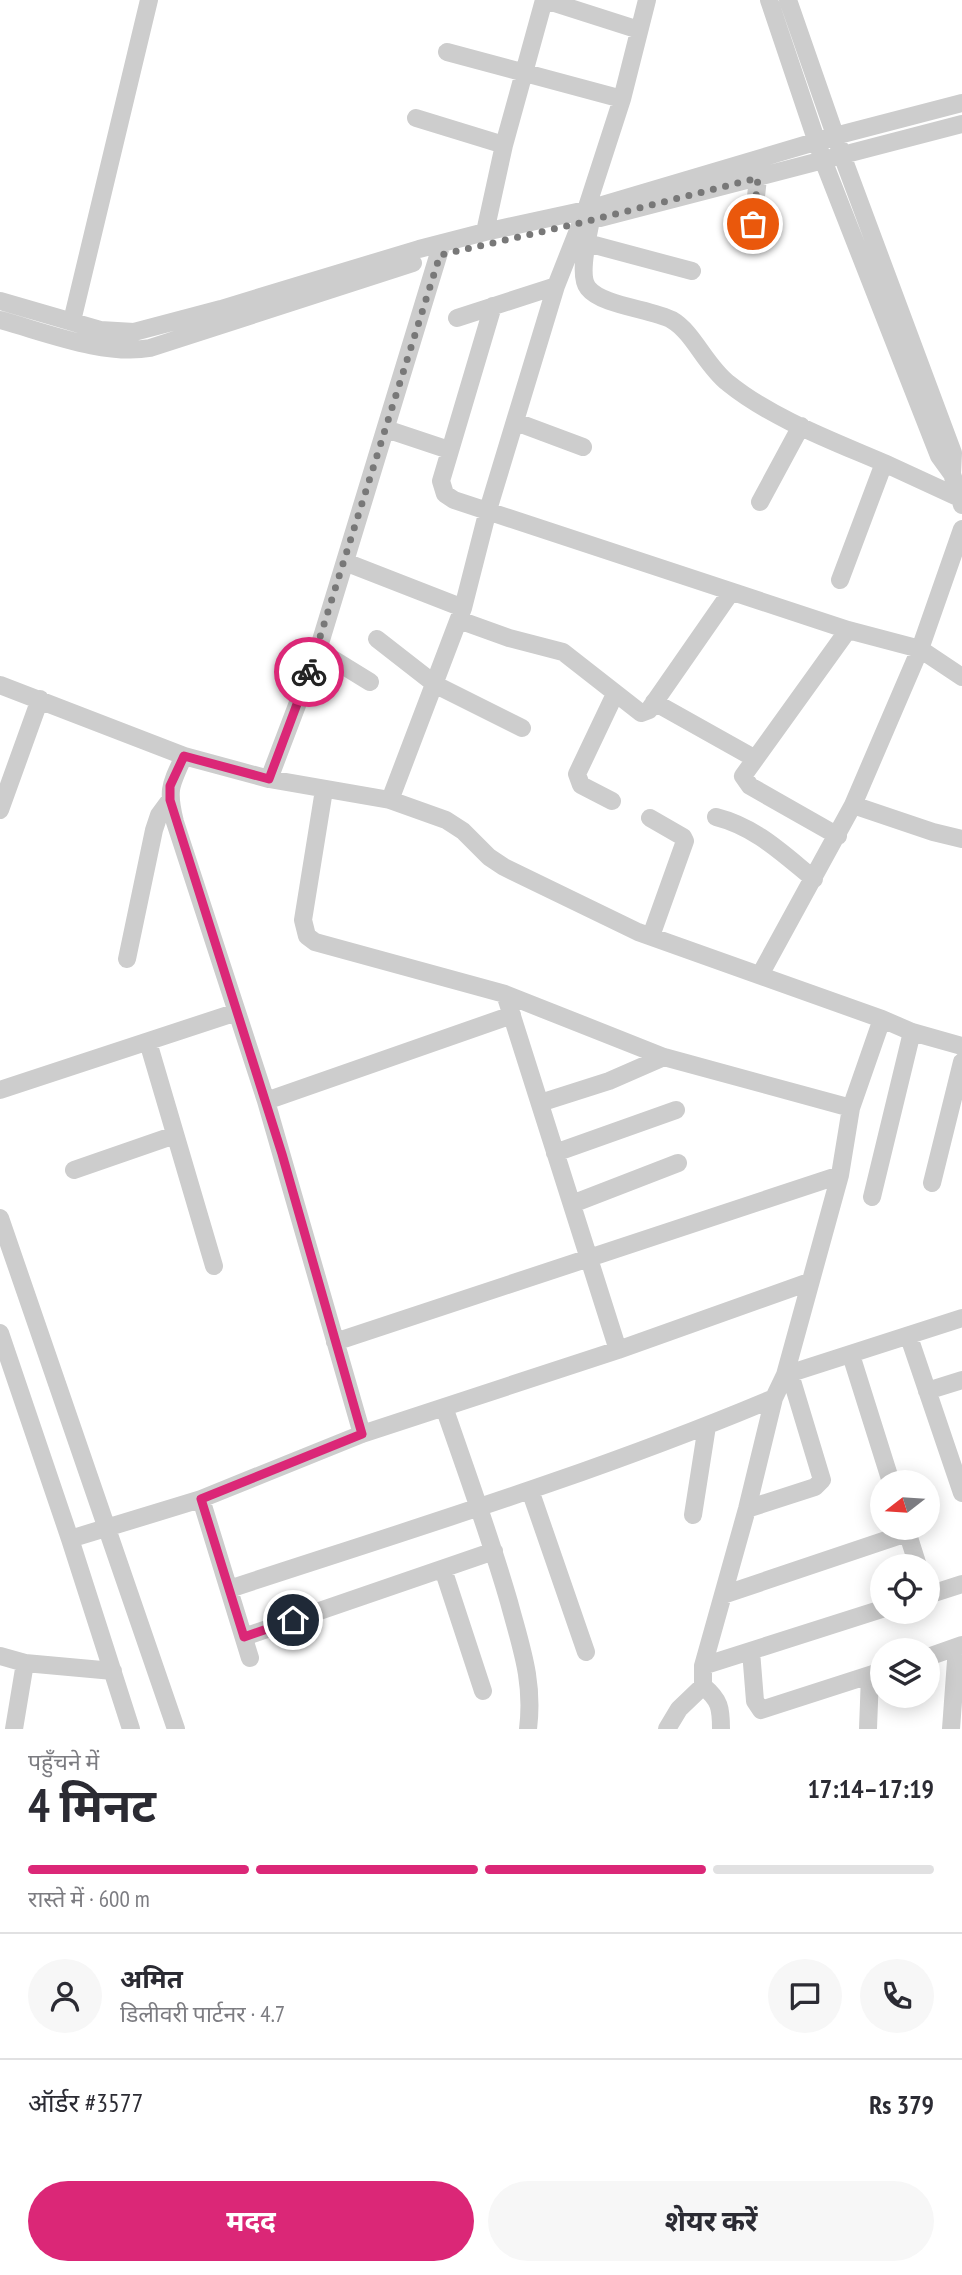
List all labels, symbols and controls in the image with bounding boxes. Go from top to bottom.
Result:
pin [723,194,783,254]
icon: bag [734,205,772,243]
courier [274,637,344,707]
icon: bike [290,653,328,691]
north arrow [870,1470,940,1540]
map controls [870,1470,940,1708]
button: locate [870,1554,940,1624]
pin [263,1590,323,1650]
icon: home [274,1601,312,1639]
button: layers [870,1638,940,1708]
text: पहुँचने में [28,1747,99,1776]
text: 17:14–17:19 [807,1772,934,1805]
text: 4 मिनट [28,1775,156,1835]
text: रास्ते में · 600 m [28,1884,150,1913]
button: person [28,1959,102,2033]
button: chat [768,1959,842,2033]
button: phone [860,1959,934,2033]
text: अमित [120,1962,183,1995]
text: डिलीवरी पार्टनर · 4.7 [120,1999,285,2028]
text: ऑर्डर #3577 [28,2086,143,2119]
text: Rs 379 [869,2088,934,2121]
button: मदद [28,2181,474,2261]
button: शेयर करें [488,2181,934,2261]

